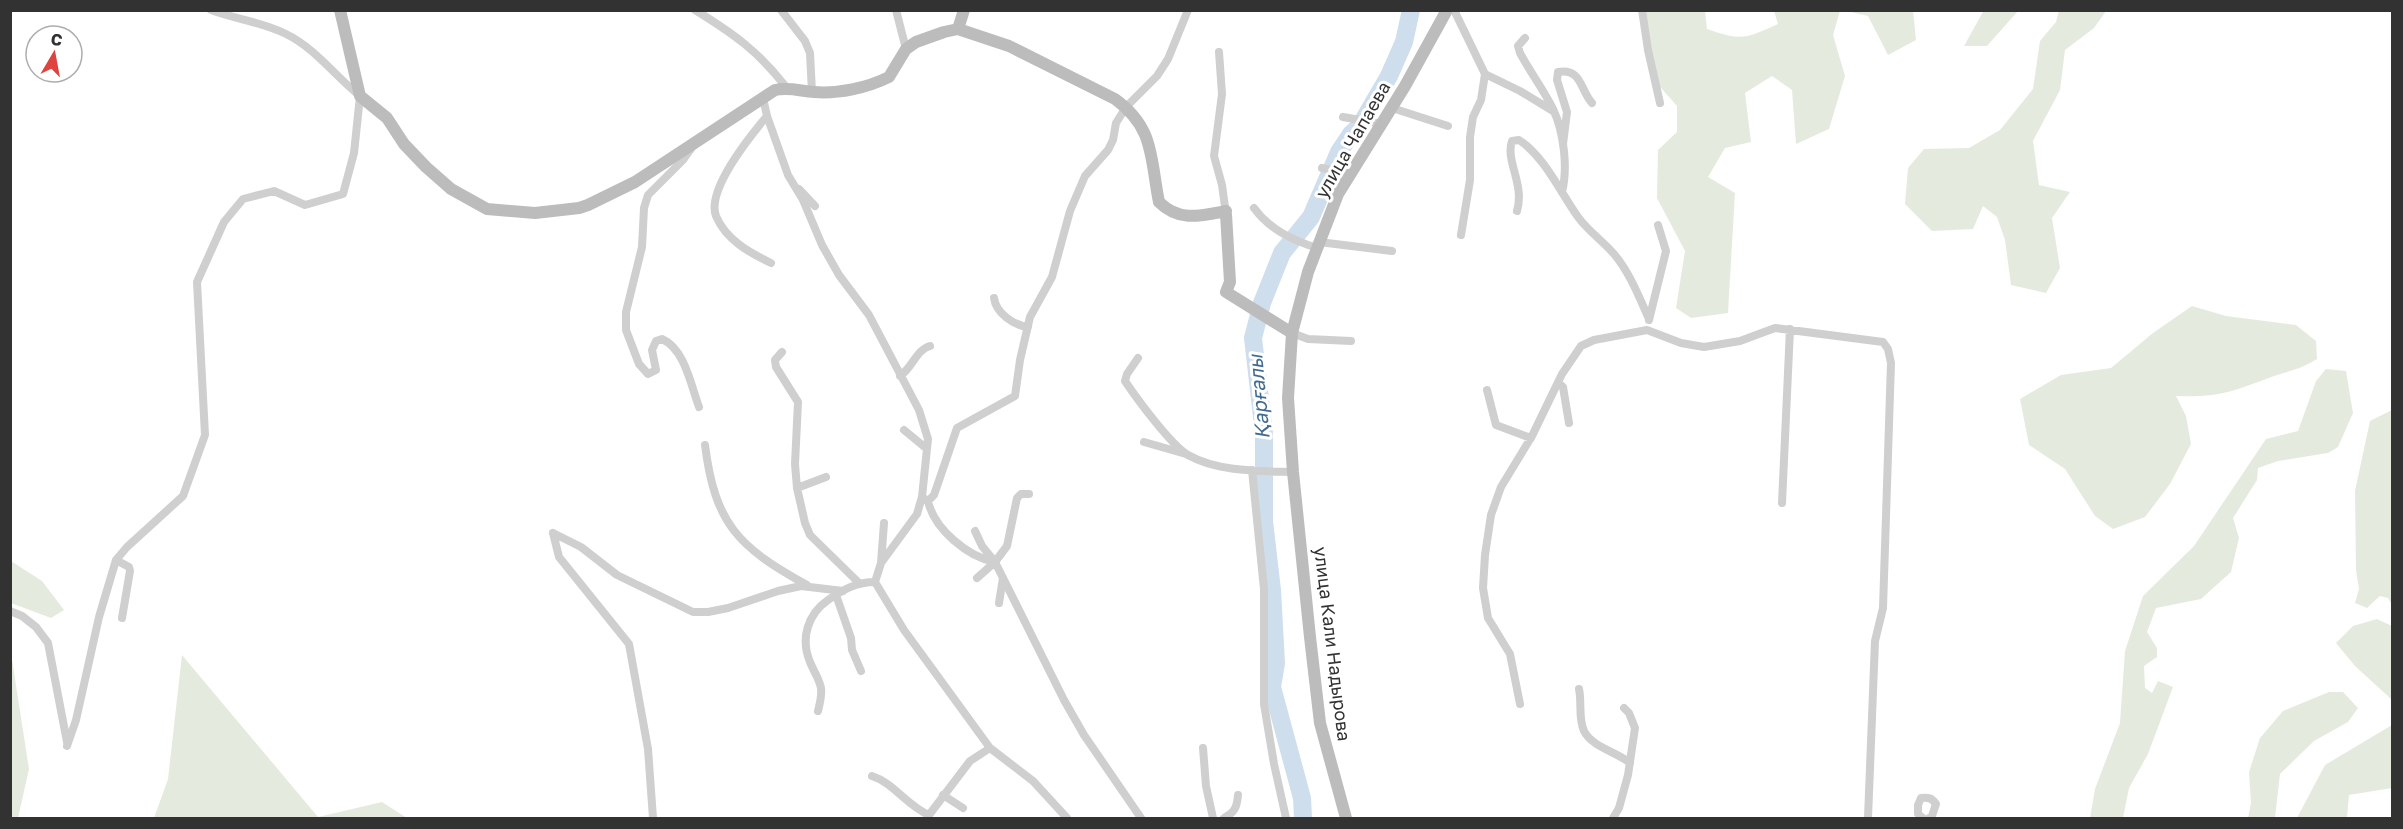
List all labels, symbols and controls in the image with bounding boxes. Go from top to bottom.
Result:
north arrow [24,24,84,84]
text: С [49,28,64,50]
street label: улица Чапаева [1310,77,1394,202]
water label: Қарғалы [1242,352,1274,440]
street label: улица Кали Надырова [1310,545,1356,742]

